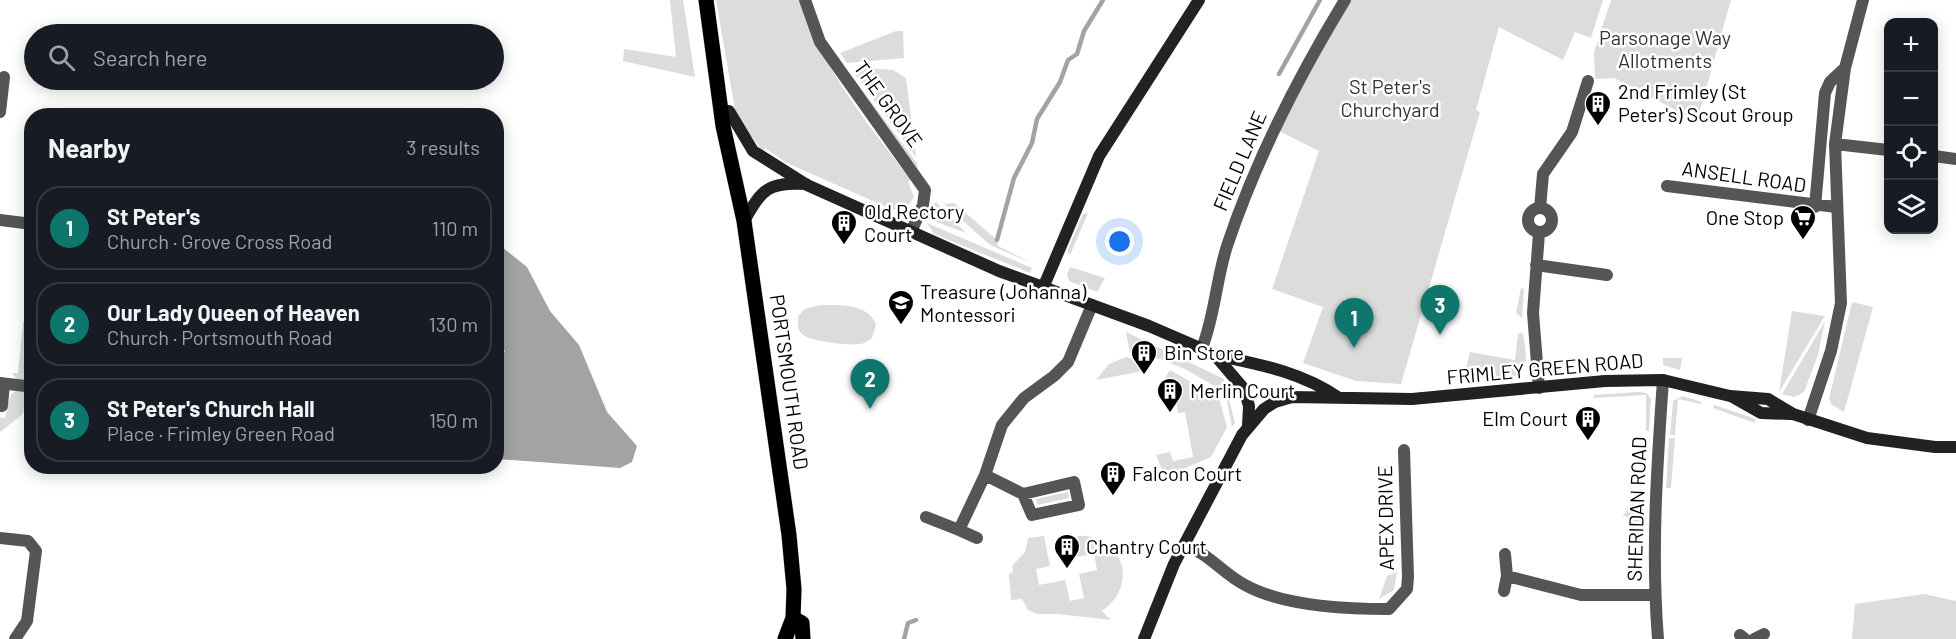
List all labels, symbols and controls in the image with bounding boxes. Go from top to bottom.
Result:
map controls [1884,18,1938,234]
button: + [1884,18,1938,72]
search box [24,24,504,90]
park label: Parsonage Way Allotments [1599,25,1731,72]
icon: search [45,41,78,74]
text: Search here [93,44,207,70]
street label: THE GROVE [849,56,928,151]
button: − [1884,72,1938,126]
park label: St Peter's Churchyard [1340,74,1440,121]
place label: 2nd Frimley (St Peter's) Scout Group [1618,79,1794,126]
building icon: 2nd Frimley (St Peter's) Scout Group [1583,89,1613,127]
street label: FIELD LANE [1207,107,1271,214]
button: locate [1884,126,1938,180]
text: Nearby [48,132,130,163]
text: 3 results [406,135,480,159]
street label: ANSELL ROAD [1680,155,1808,197]
button: layers [1884,180,1938,234]
place label: Old Rectory Court [864,199,964,246]
text: St Peter's [107,203,200,229]
supermarket icon: One Stop [1788,203,1818,241]
place label: One Stop [1706,205,1784,229]
building icon: Old Rectory Court [829,208,859,246]
text: 1 [66,216,73,240]
text: 110 m [432,216,478,240]
your location [1105,227,1134,256]
text: Church · Grove Cross Road [107,229,332,253]
place label: Treasure (Johanna) Montessori [920,279,1087,326]
pin: 3 [1420,286,1460,335]
school or university icon: Treasure (Johanna) Montessori [886,288,916,326]
street label: PORTSMOUTH ROAD [766,293,814,471]
pin: 1 [1334,298,1374,348]
text: Our Lady Queen of Heaven [107,299,360,325]
text: 2 [64,312,75,336]
text: 130 m [429,312,478,336]
text: Church · Portsmouth Road [107,325,332,349]
building icon: Bin Store [1129,338,1159,376]
place label: Bin Store [1164,340,1244,364]
street label: FRIMLEY GREEN ROAD [1446,347,1644,389]
pin: 2 [850,360,890,409]
building icon: Merlin Court [1155,376,1185,414]
place label: Merlin Court [1190,378,1295,402]
text: St Peter's Church Hall [107,395,315,421]
building icon: Elm Court [1573,404,1603,442]
place label: Elm Court [1482,406,1568,430]
text: 3 [64,408,75,432]
text: 150 m [429,408,478,432]
text: Place · Frimley Green Road [107,421,335,445]
street label: SHERIDAN ROAD [1621,436,1651,582]
building icon: Falcon Court [1098,459,1128,497]
place label: Falcon Court [1132,461,1242,485]
street label: APEX DRIVE [1372,465,1398,571]
building icon: Chantry Court [1052,532,1082,570]
place label: Chantry Court [1086,534,1207,558]

